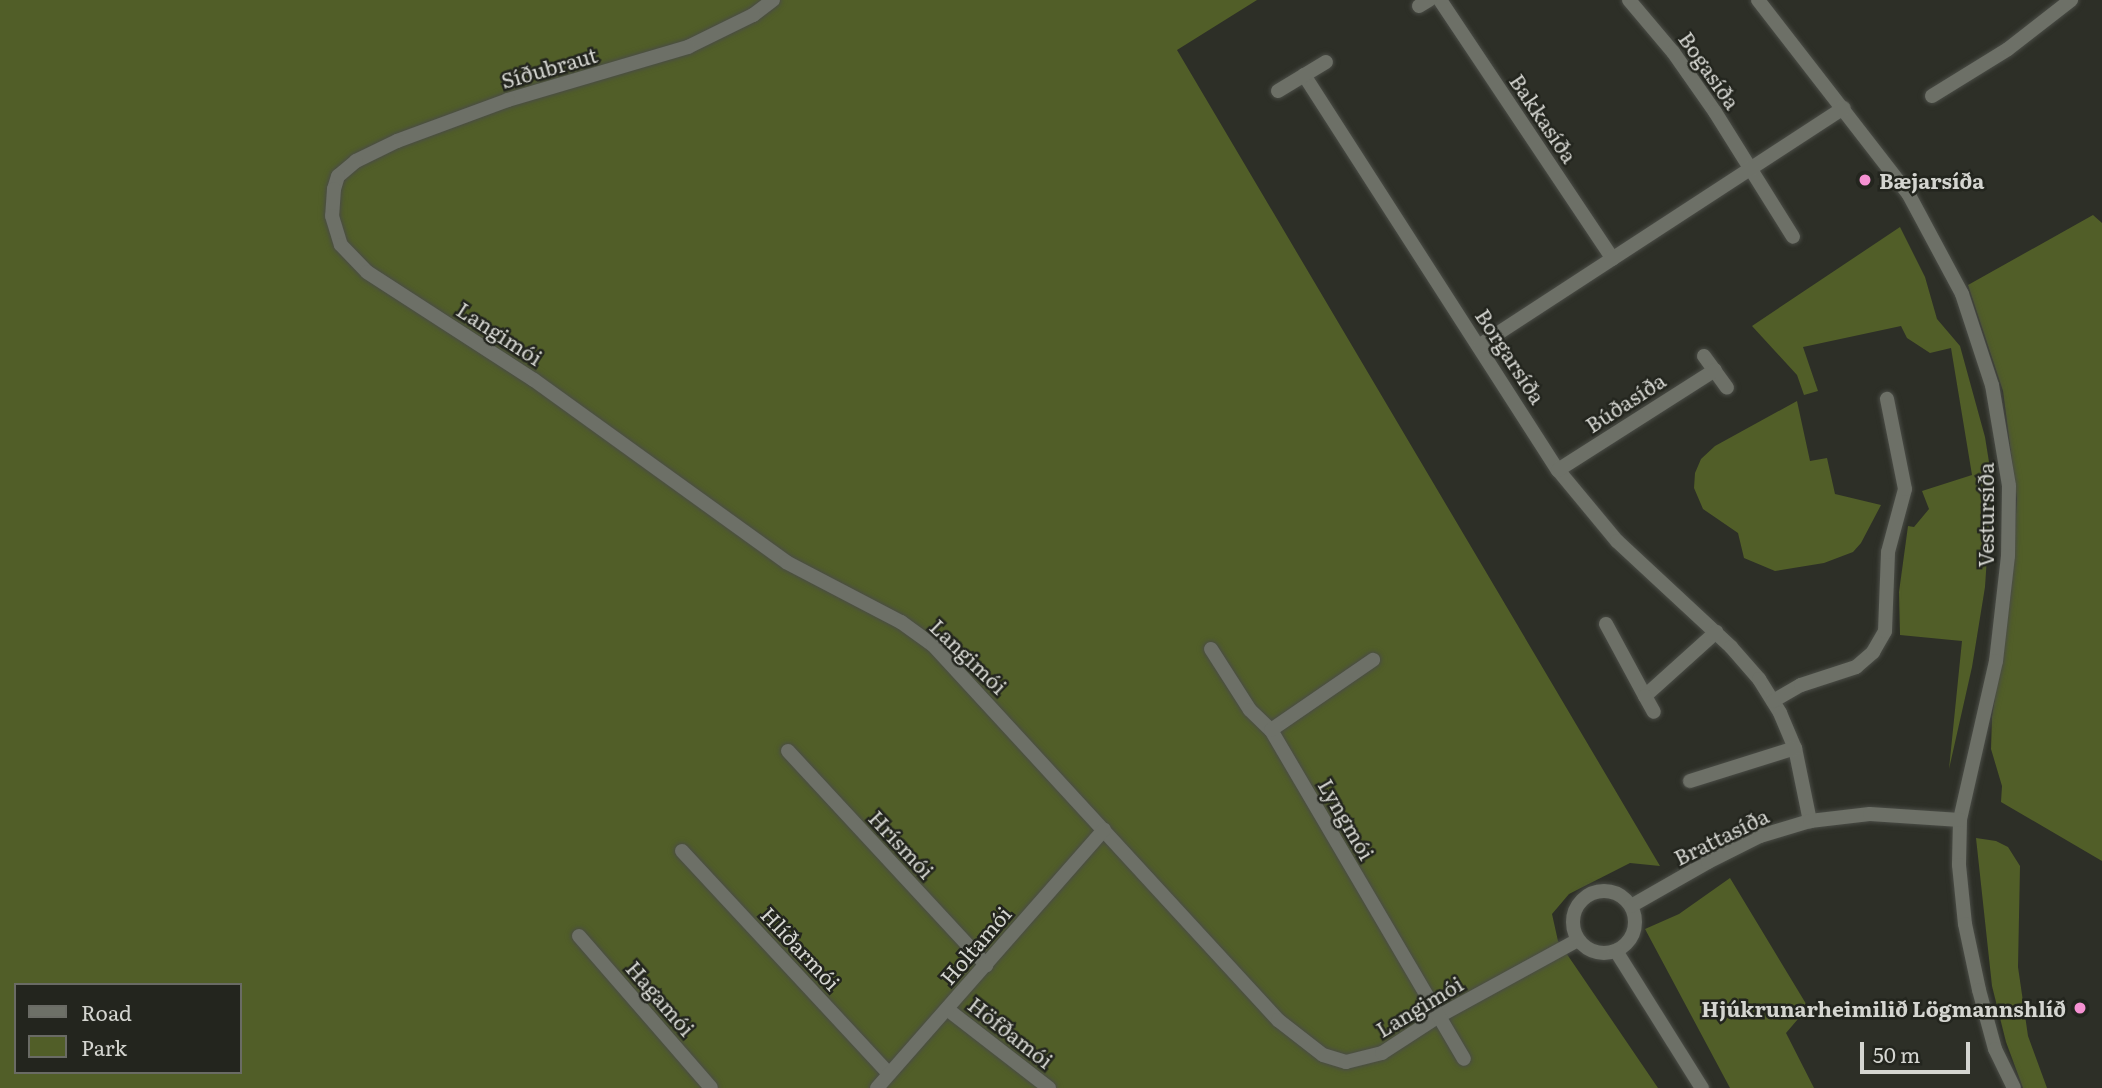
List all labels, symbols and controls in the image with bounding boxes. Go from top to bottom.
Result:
street label: Bogasíða [1674,26,1746,114]
street label: Síðubraut [498,41,600,93]
street label: Bakkasíða [1505,69,1583,167]
place label: Bæjarsíða [1879,167,1984,193]
marker: Bæjarsíða [1857,172,1873,188]
street label: Langimói [453,296,547,370]
street label: Borgarsíða [1471,304,1551,408]
street label: Búðasíða [1580,367,1670,437]
street label: Vestursíða [1972,463,1998,567]
street label: Langimói [925,613,1013,699]
street label: Lyngmói [1314,774,1380,864]
street label: Brattasíða [1670,802,1772,870]
street label: Hrísmói [864,805,940,883]
street label: Hlíðarmói [756,901,846,995]
street label: Holtamói [934,901,1016,989]
street label: Hagamói [622,955,700,1041]
street label: Langimói [1371,970,1467,1042]
legend [14,983,242,1074]
street label: Höfðamói [964,991,1058,1073]
place label: Hjúkrunarheimilið Lögmannshlíð [1701,995,2066,1021]
text: Road [81,996,132,1027]
marker: Hjúkrunarheimilið Lögmannshlíð [2072,1000,2088,1016]
scale bar [1864,1028,1974,1072]
text: Park [81,1031,127,1062]
text: 50 m [1873,1038,1920,1069]

